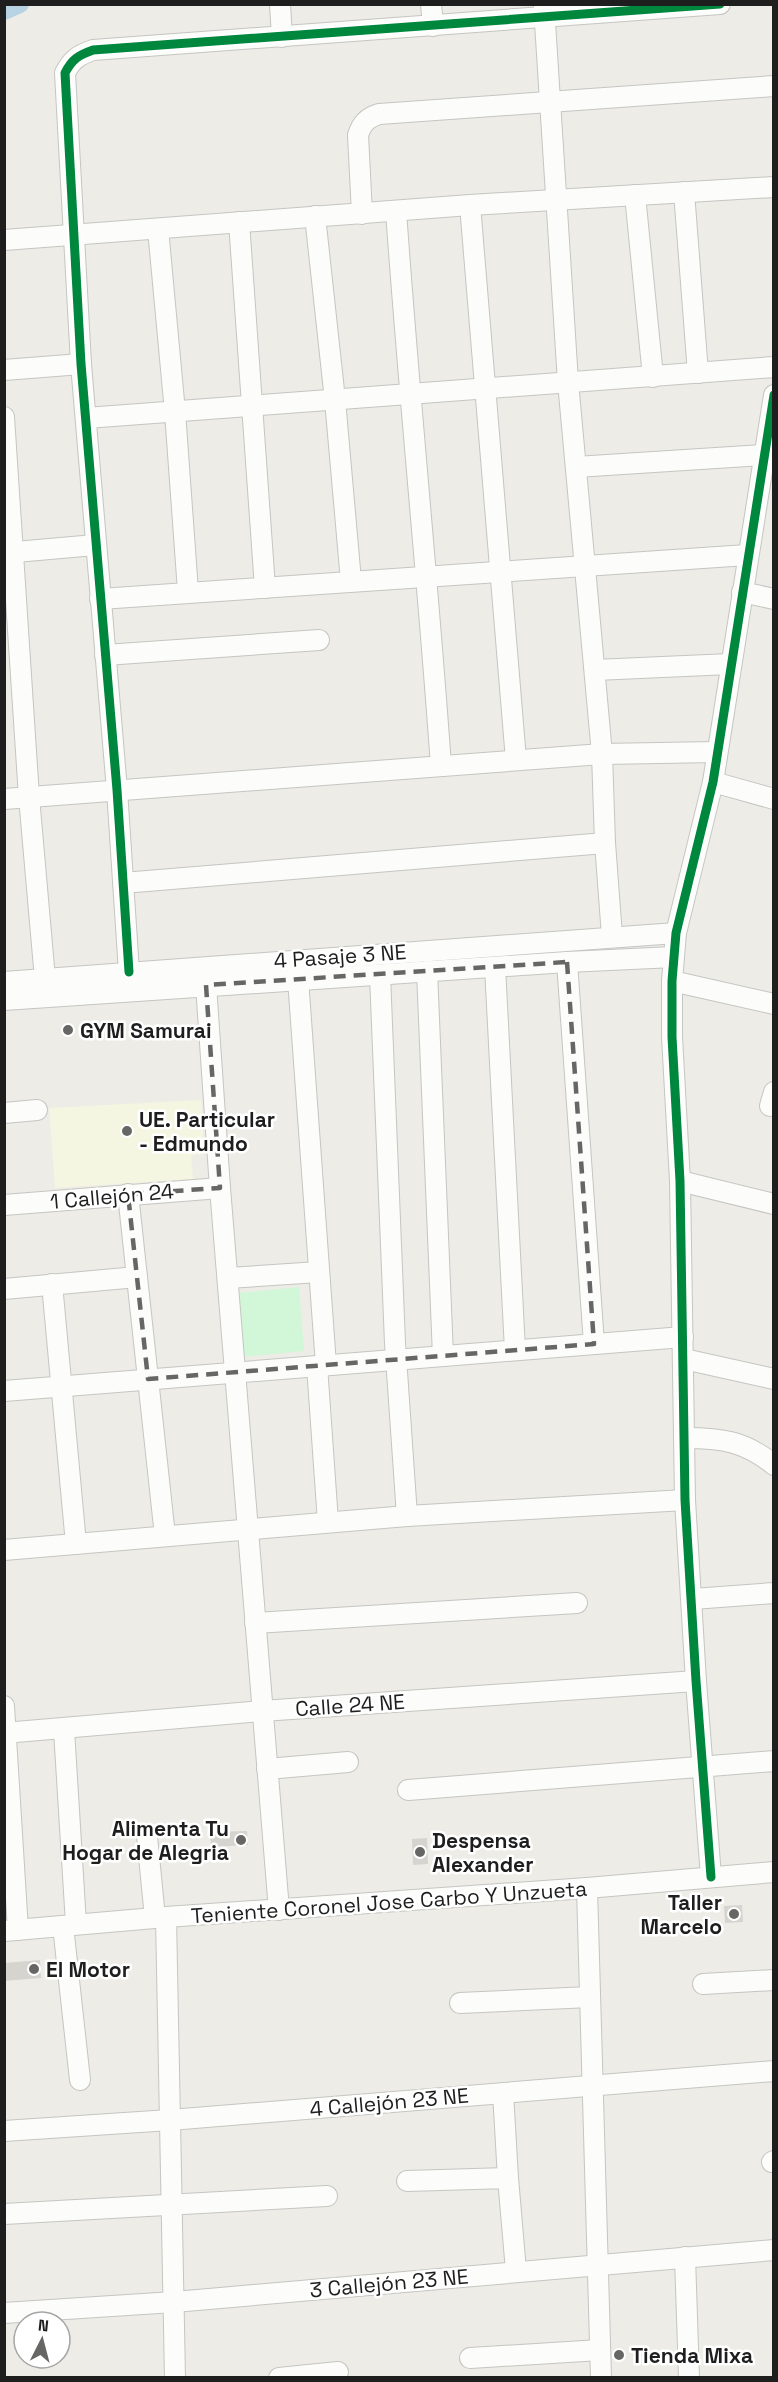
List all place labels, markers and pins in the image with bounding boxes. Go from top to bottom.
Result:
place label: GYM Samurai [80,1017,212,1044]
marker: GYM Samurai [61,1023,75,1037]
place label: UE. Particular - Edmundo [139,1106,275,1157]
marker: UE. Particular - Edmundo [120,1124,134,1138]
place label: Alimenta Tu Hogar de Alegria [62,1815,229,1866]
place label: Despensa Alexander [432,1827,534,1878]
marker: Alimenta Tu Hogar de Alegria [234,1833,248,1847]
marker: Despensa Alexander [413,1845,427,1859]
place label: Taller Marcelo [641,1889,722,1940]
marker: Taller Marcelo [727,1907,741,1921]
place label: El Motor [46,1956,130,1983]
marker: El Motor [27,1962,41,1976]
place label: Tienda Mixa [631,2342,753,2369]
marker: Tienda Mixa [612,2348,626,2362]

